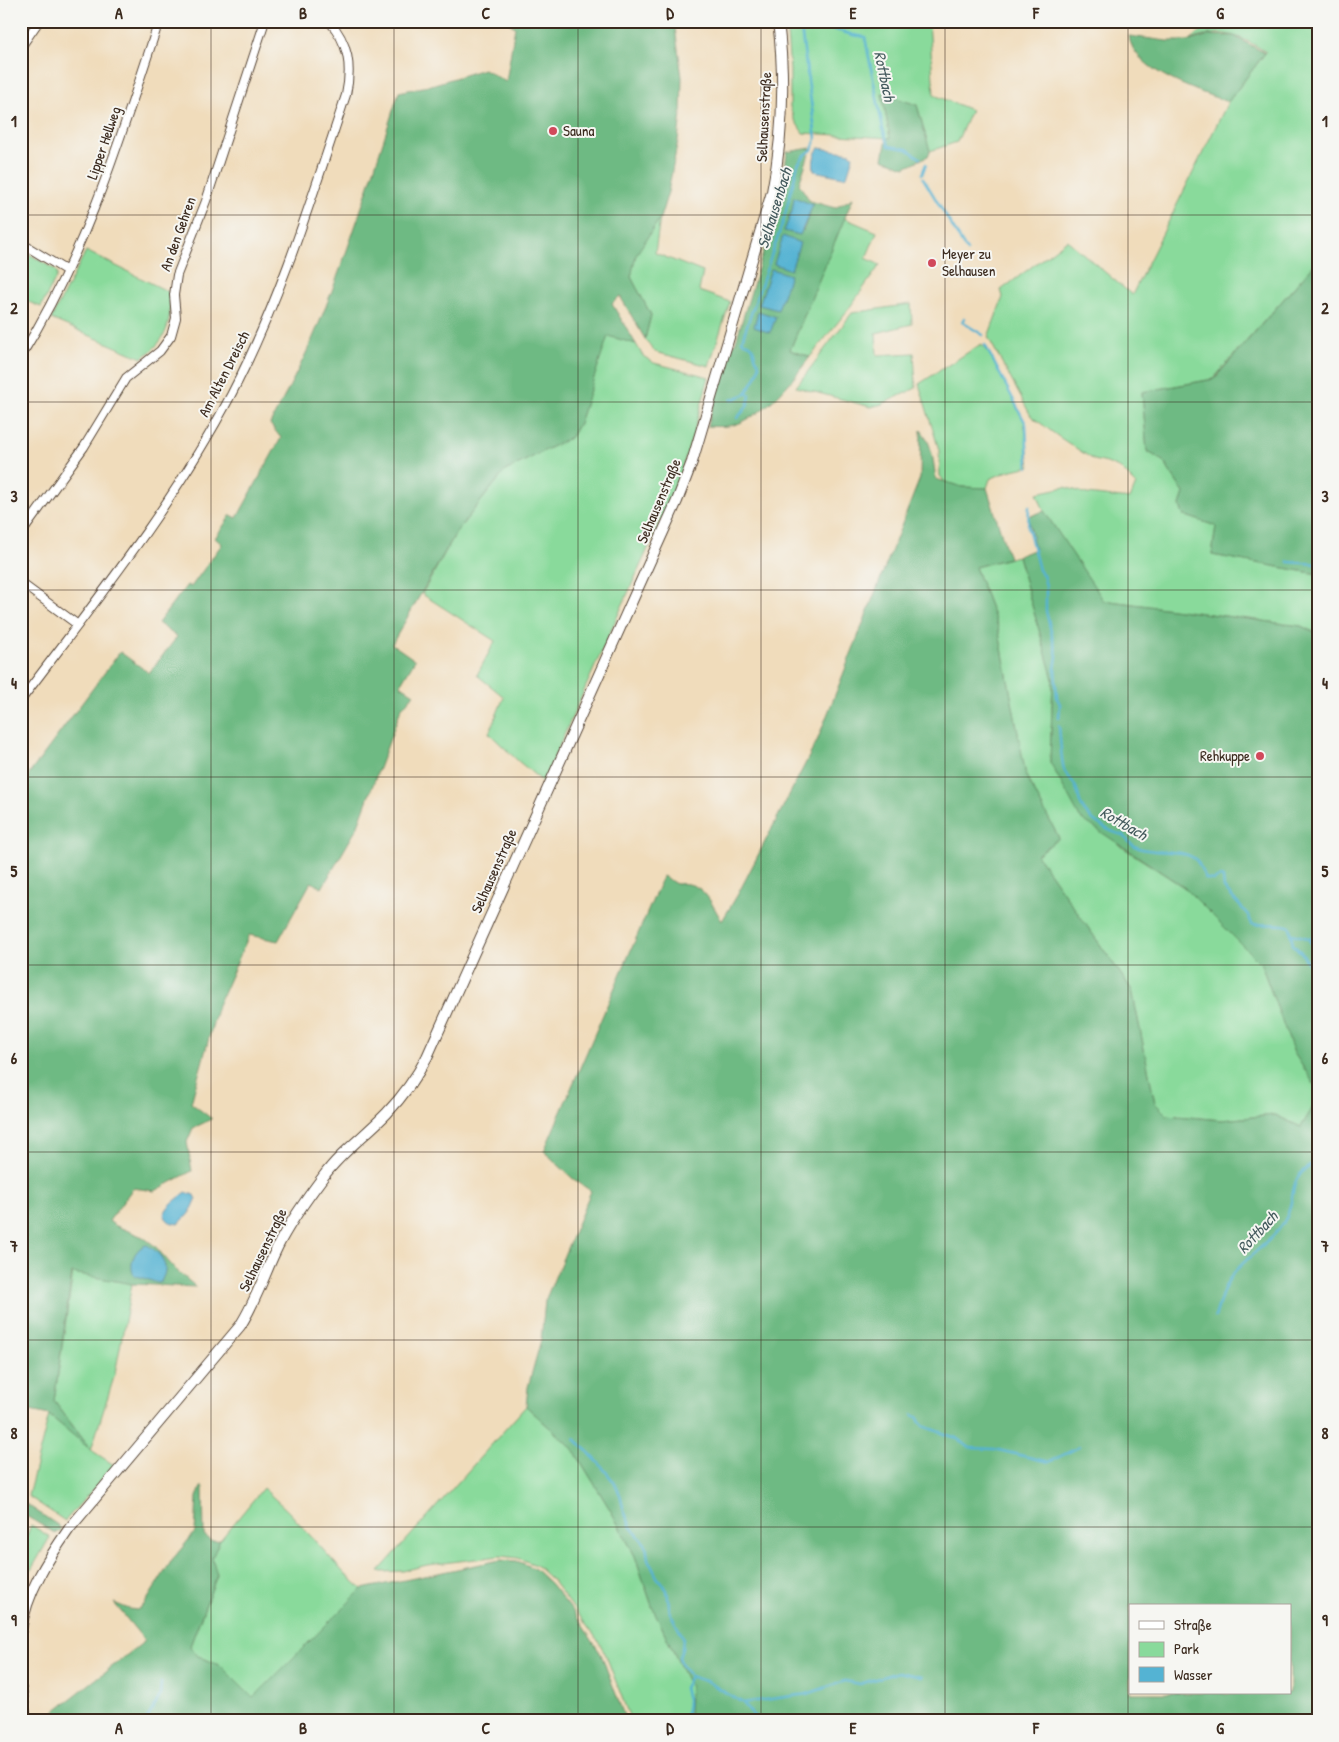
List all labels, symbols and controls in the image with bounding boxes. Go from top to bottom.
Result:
text: A [115,2,123,24]
text: B [299,2,307,24]
text: C [482,2,491,24]
text: D [666,2,674,24]
text: E [849,2,857,24]
text: F [1032,2,1040,24]
text: G [1216,2,1224,24]
water label: Rottbach [869,49,901,104]
street label: Selhausenstraße [751,71,776,162]
street label: Lipper Hellweg [81,103,126,182]
text: 1 [11,110,17,132]
text: 1 [1322,110,1328,132]
place label: Sauna [563,120,595,141]
marker: Sauna [547,125,559,137]
water label: Selhausenbach [751,164,797,251]
street label: An den Gehren [154,194,201,274]
place label: Meyer zu Selhausen [942,243,996,281]
marker: Meyer zu Selhausen [926,257,938,269]
text: 2 [10,297,18,319]
text: 2 [1321,297,1329,319]
street label: Am Alten Dreisch [193,327,254,420]
street label: Selhausenstraße [631,455,686,546]
text: 3 [10,485,18,507]
text: 3 [1321,485,1329,507]
text: 4 [11,672,17,694]
text: 4 [1322,672,1328,694]
place label: Rehkuppe [1200,745,1250,766]
marker: Rehkuppe [1254,750,1266,762]
water label: Rottbach [1097,801,1152,846]
street label: Selhausenstraße [466,825,521,916]
text: 5 [11,860,18,882]
text: 5 [1322,860,1329,882]
text: 6 [11,1047,18,1069]
text: 6 [1322,1047,1329,1069]
street label: Selhausenstraße [233,1205,292,1295]
water label: Rottbach [1232,1205,1283,1258]
text: 7 [9,1235,18,1257]
text: 7 [1320,1235,1329,1257]
text: 8 [11,1422,18,1444]
text: 8 [1322,1422,1329,1444]
legend [1129,1604,1292,1694]
text: 9 [11,1609,17,1631]
text: 9 [1322,1609,1328,1631]
text: Straße [1174,1614,1212,1635]
text: Park [1174,1638,1199,1659]
text: Wasser [1174,1664,1213,1685]
text: A [115,1717,123,1739]
text: B [299,1717,307,1739]
text: C [482,1717,491,1739]
text: D [666,1717,674,1739]
text: E [849,1717,857,1739]
text: F [1032,1717,1040,1739]
text: G [1216,1717,1224,1739]

